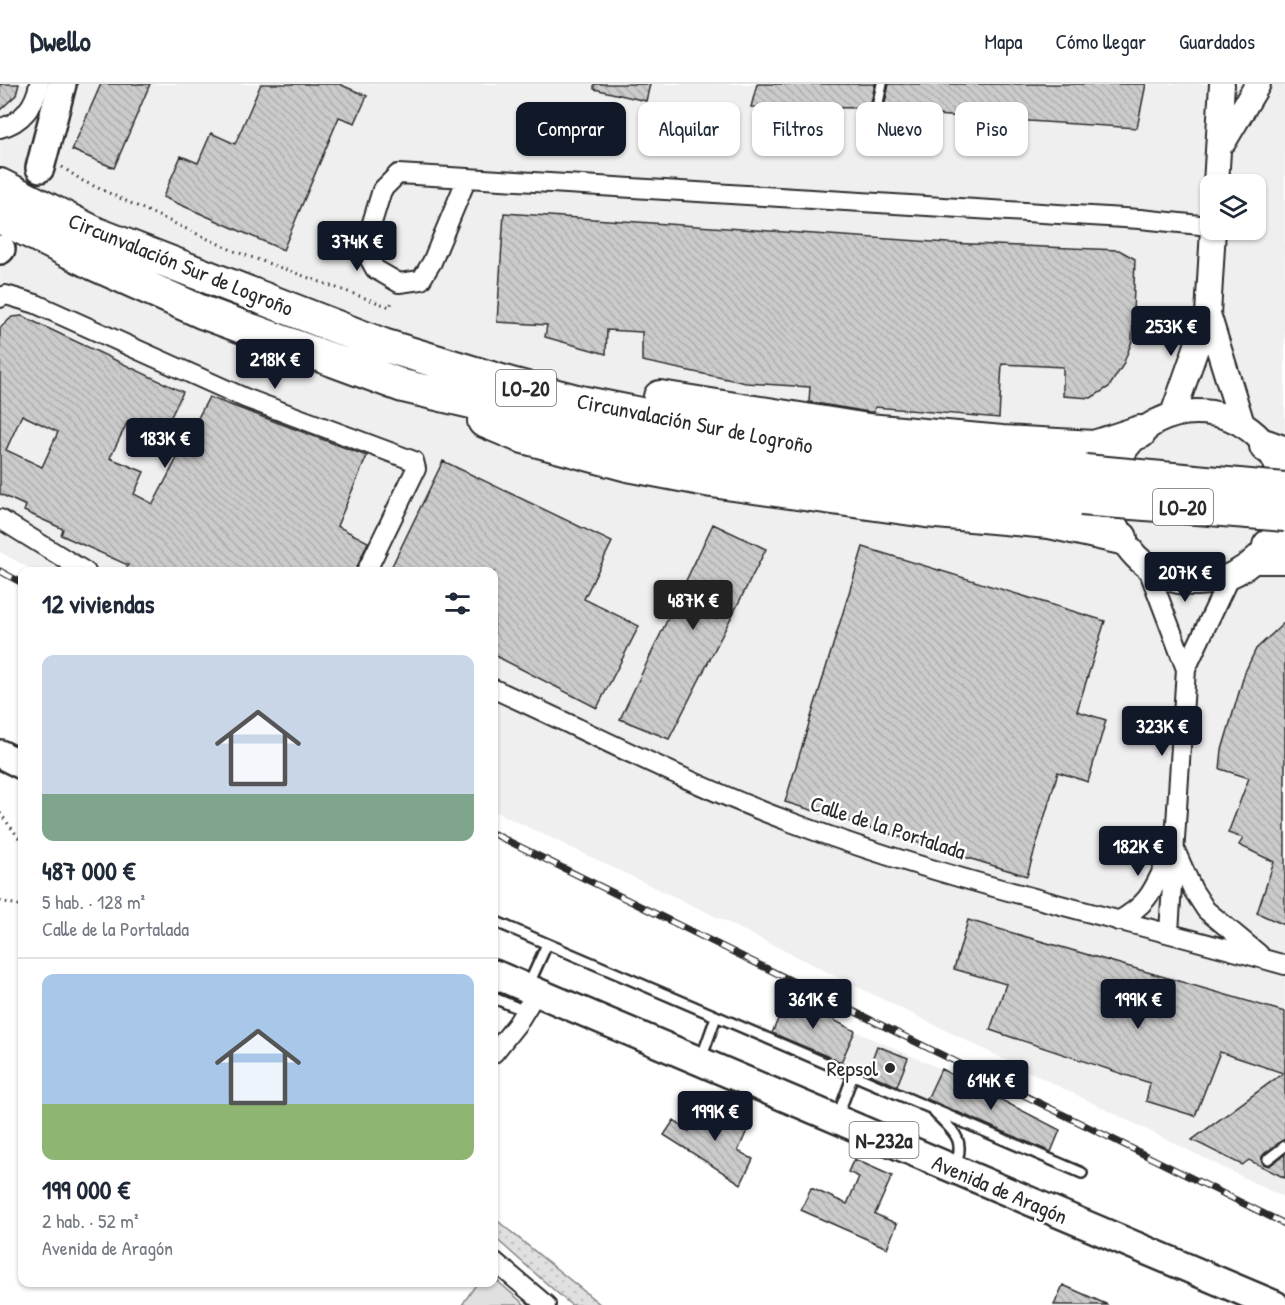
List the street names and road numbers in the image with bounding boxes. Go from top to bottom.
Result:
street label: Circunvalación Sur de Logroño [64,205,298,323]
road number: LO-20 [496,370,556,406]
street label: Circunvalación Sur de Logroño [574,385,816,461]
road number: LO-20 [1153,489,1213,525]
street label: Calle de la Portalada [806,788,970,866]
road number: N-232a [850,1122,918,1158]
street label: Avenida de Aragón [928,1147,1072,1231]

